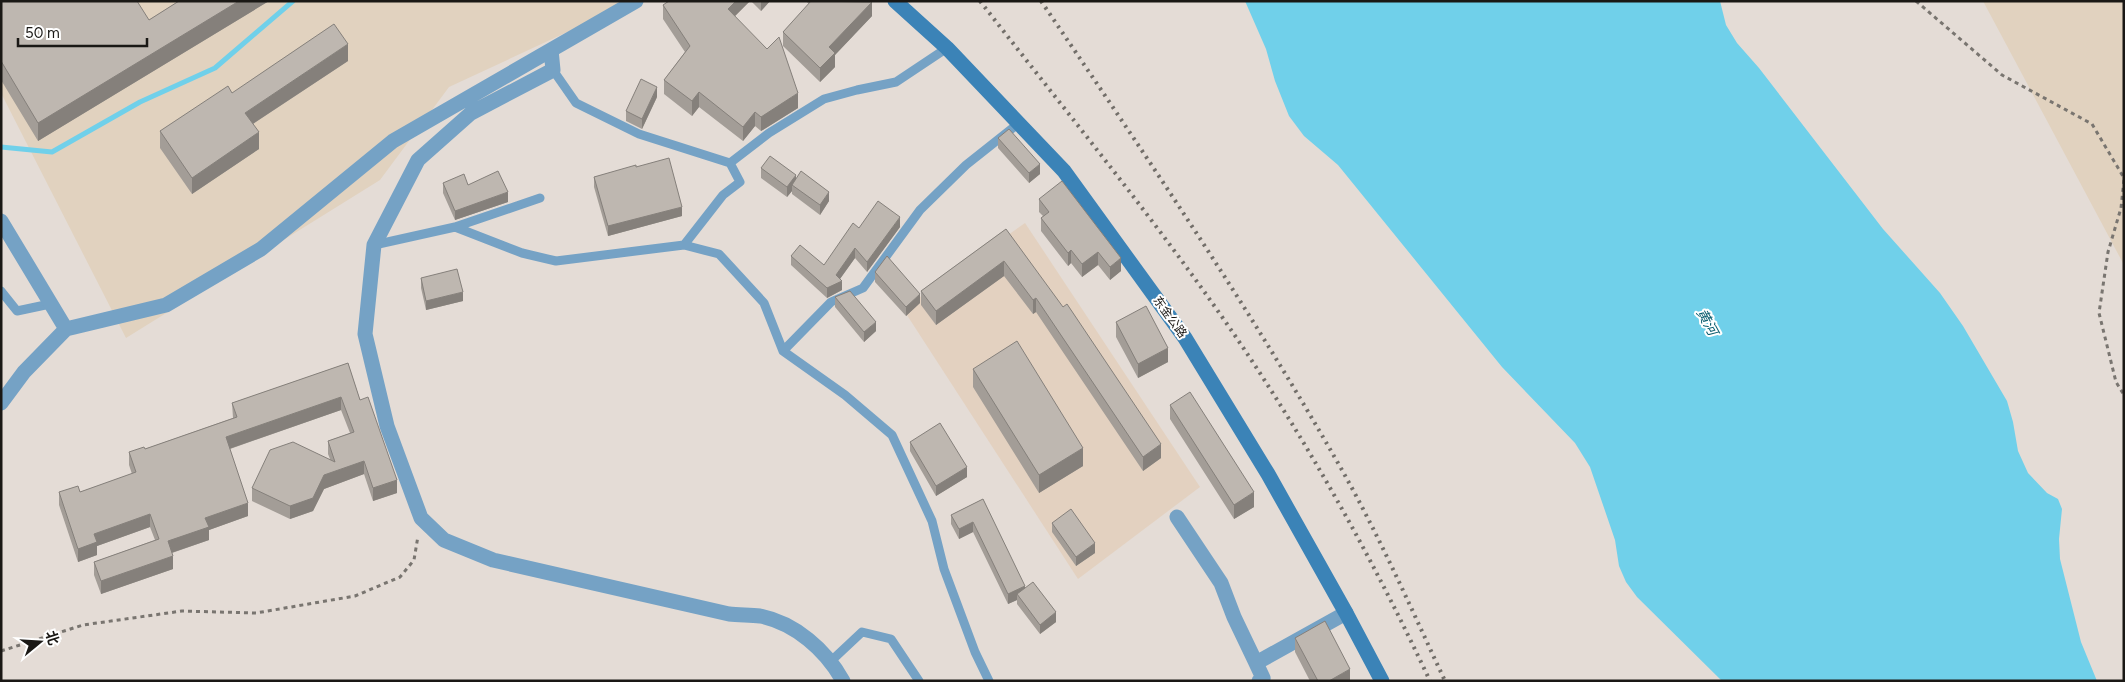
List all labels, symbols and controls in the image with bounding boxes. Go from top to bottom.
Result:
scale bar [18,15,146,47]
text: 50 m [25,24,60,42]
street label: 东金公路 [1150,293,1190,341]
water label: 黄河 [1693,306,1723,341]
north arrow [15,617,65,667]
text: 北 [42,629,62,647]

